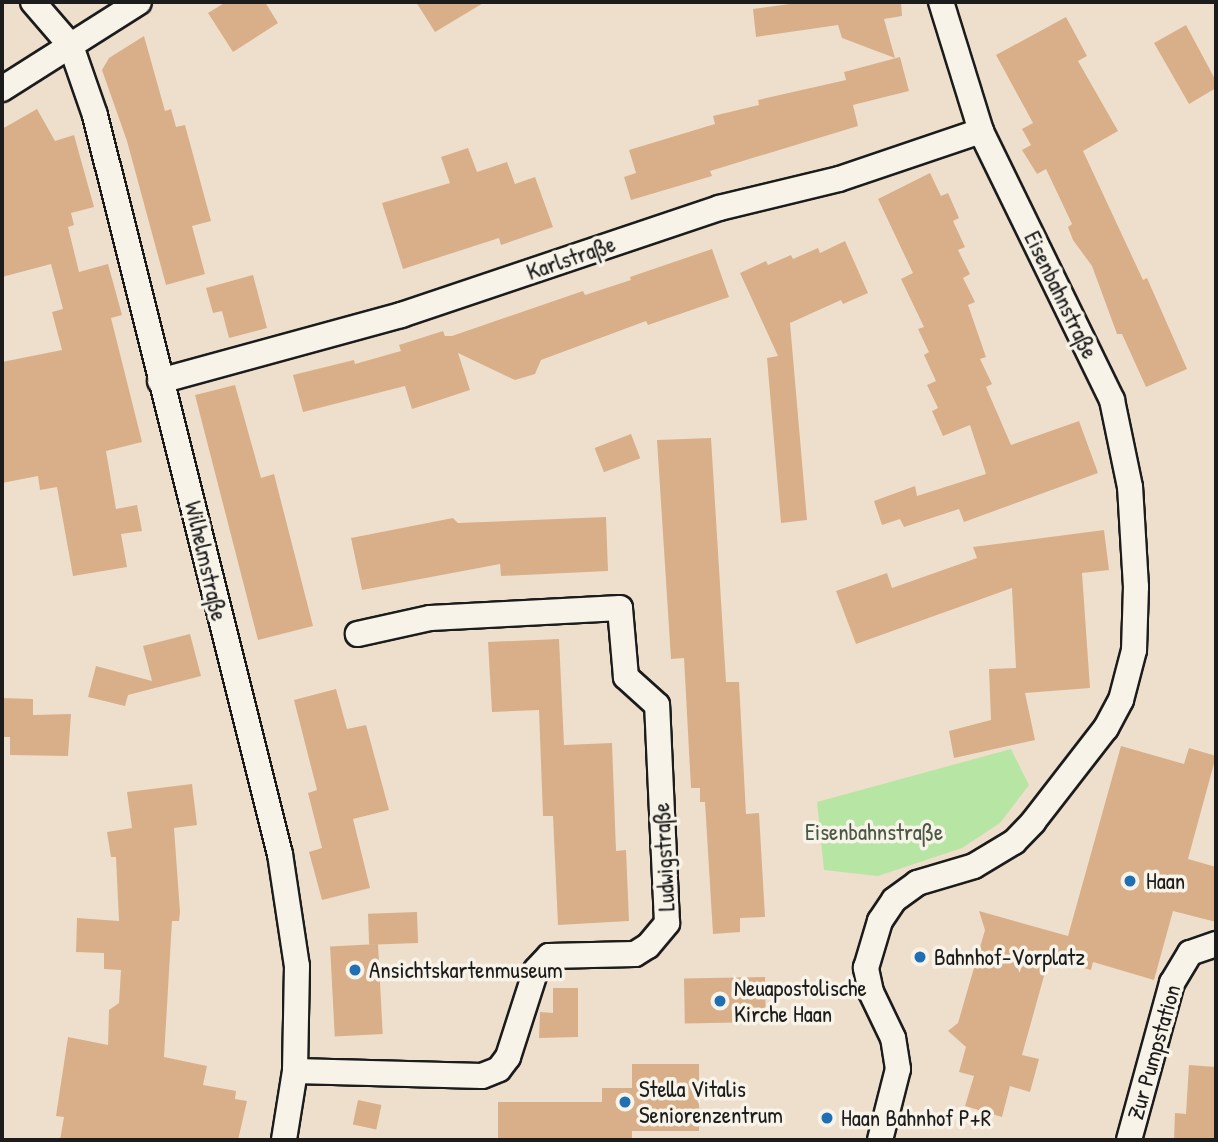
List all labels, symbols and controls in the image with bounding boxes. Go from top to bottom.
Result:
street label: Eisenbahnstraße [1018,227,1104,363]
street label: Karlstraße [523,230,619,286]
street label: Wilhelmstraße [179,498,233,624]
street label: Ludwigstraße [647,802,681,912]
park label: Eisenbahnstraße [805,818,943,846]
place label: Haan [1146,867,1185,895]
marker: Haan [1120,871,1140,891]
place label: Bahnhof-Vorplatz [934,943,1085,971]
marker: Bahnhof-Vorplatz [912,949,928,965]
place label: Ansichtskartenmuseum [369,956,563,984]
marker: Ansichtskartenmuseum [347,962,363,978]
place label: Neuapostolische Kirche Haan [734,974,867,1028]
street label: Zur Pumpstation [1122,981,1186,1123]
marker: Neuapostolische Kirche Haan [712,993,728,1009]
place label: Stella Vitalis Seniorenzentrum [639,1075,783,1129]
marker: Stella Vitalis Seniorenzentrum [617,1094,633,1110]
place label: Haan Bahnhof P+R [841,1104,991,1132]
marker: Haan Bahnhof P+R [819,1110,835,1126]

